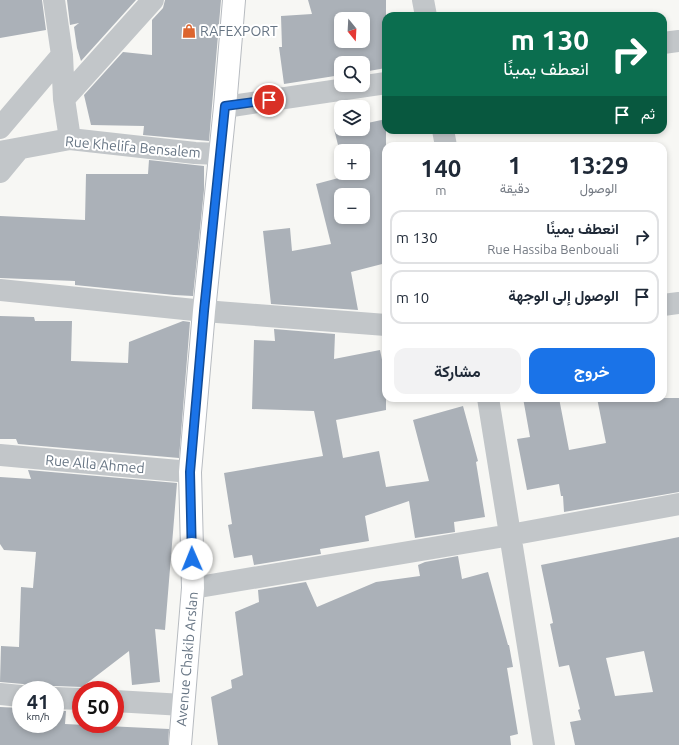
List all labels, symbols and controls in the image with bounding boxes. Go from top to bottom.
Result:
north arrow [334,12,370,48]
map controls [334,12,370,224]
shop icon: RAFEXPORT [181,23,197,39]
place label: RAFEXPORT [200,23,278,39]
text: 130 m [511,24,589,55]
icon: right [603,28,655,80]
button: search [334,56,370,92]
text: انعطف يمينًا [503,58,589,78]
pin [252,83,286,117]
icon: arrive [258,89,280,111]
button: layers [334,100,370,136]
icon: arrive [611,104,633,126]
text: ثم [641,105,655,122]
street label: Rue Khelifa Bensalem [65,133,201,161]
button: + [334,144,370,180]
text: 1 [508,152,522,179]
text: 13:29 [568,152,628,179]
text: 140 [421,155,461,182]
text: دقيقة [500,181,530,195]
text: الوصول [580,181,617,195]
text: m [435,183,447,197]
button: − [334,188,370,224]
text: انعطف يمينًا [546,220,619,237]
icon: right [631,226,653,248]
text: 130 m [396,229,438,246]
text: Rue Hassiba Benbouali [487,242,619,256]
icon: arrive [631,286,653,308]
text: الوصول إلى الوجهة [508,287,619,304]
text: 10 m [396,289,429,306]
button: مشاركة [394,348,521,394]
button: خروج [529,348,655,394]
street label: Rue Alla Ahmed [45,452,145,476]
position arrow [171,538,213,580]
street label: Avenue Chakib Arslan [173,591,201,727]
speed limit sign: 50 [72,681,124,733]
text: 41 [27,690,49,713]
text: km/h [26,711,50,722]

